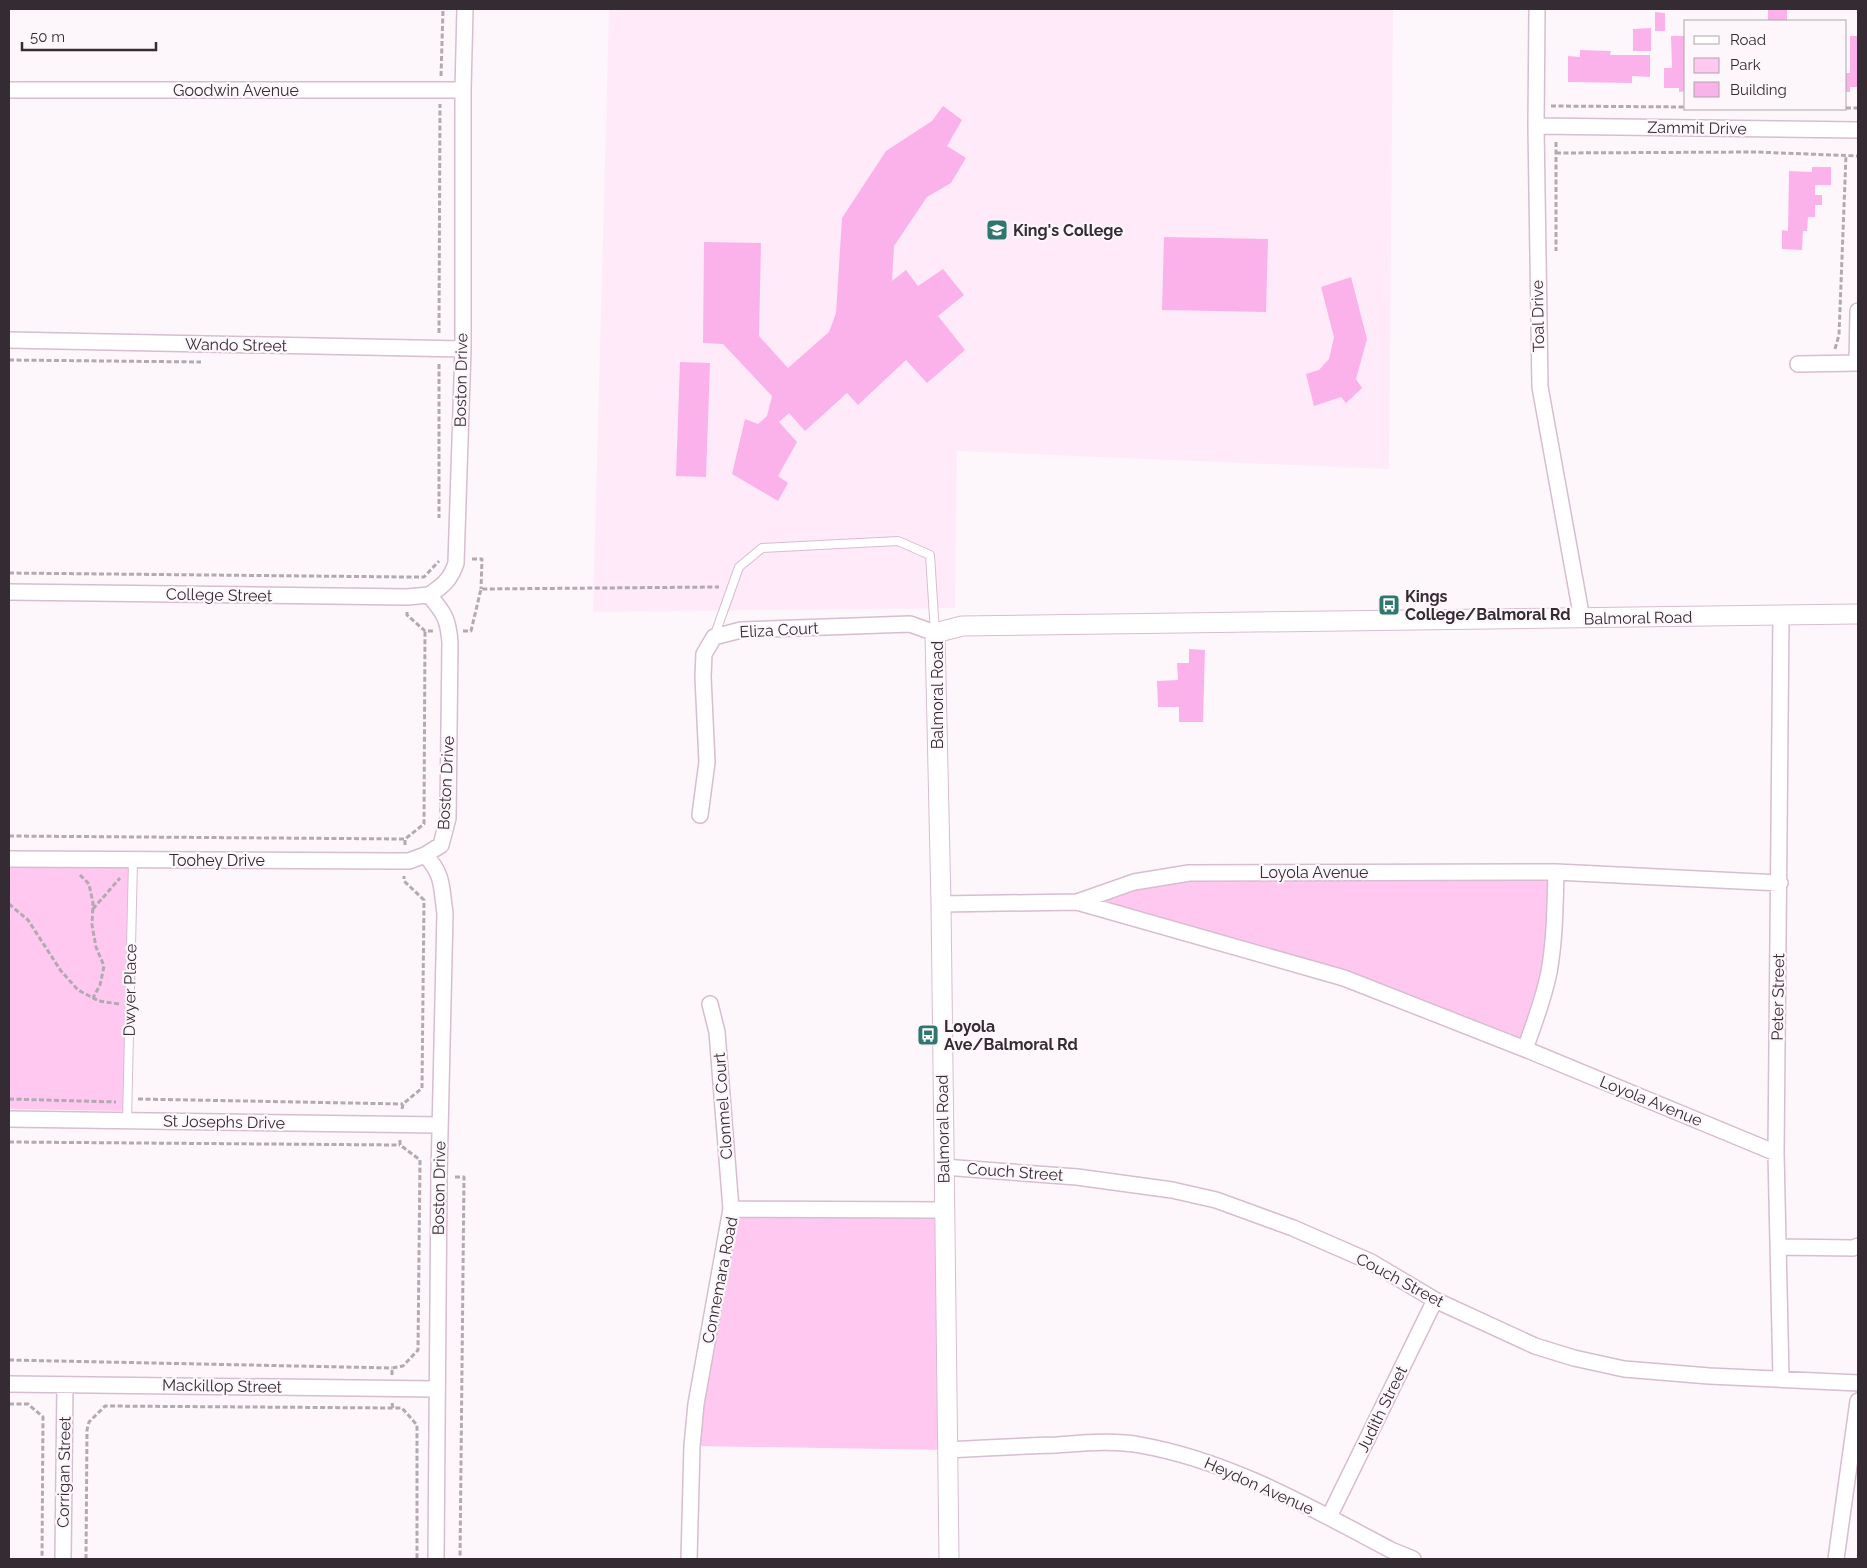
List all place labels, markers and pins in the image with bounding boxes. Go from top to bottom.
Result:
school or university icon: King's College [985,218,1009,242]
place label: King's College [1013,221,1123,240]
place label: Kings College/Balmoral Rd [1405,587,1571,624]
bus stop icon: Kings College/Balmoral Rd [1377,593,1401,617]
place label: Loyola Ave/Balmoral Rd [944,1017,1078,1054]
bus stop icon: Loyola Ave/Balmoral Rd [916,1023,940,1047]

